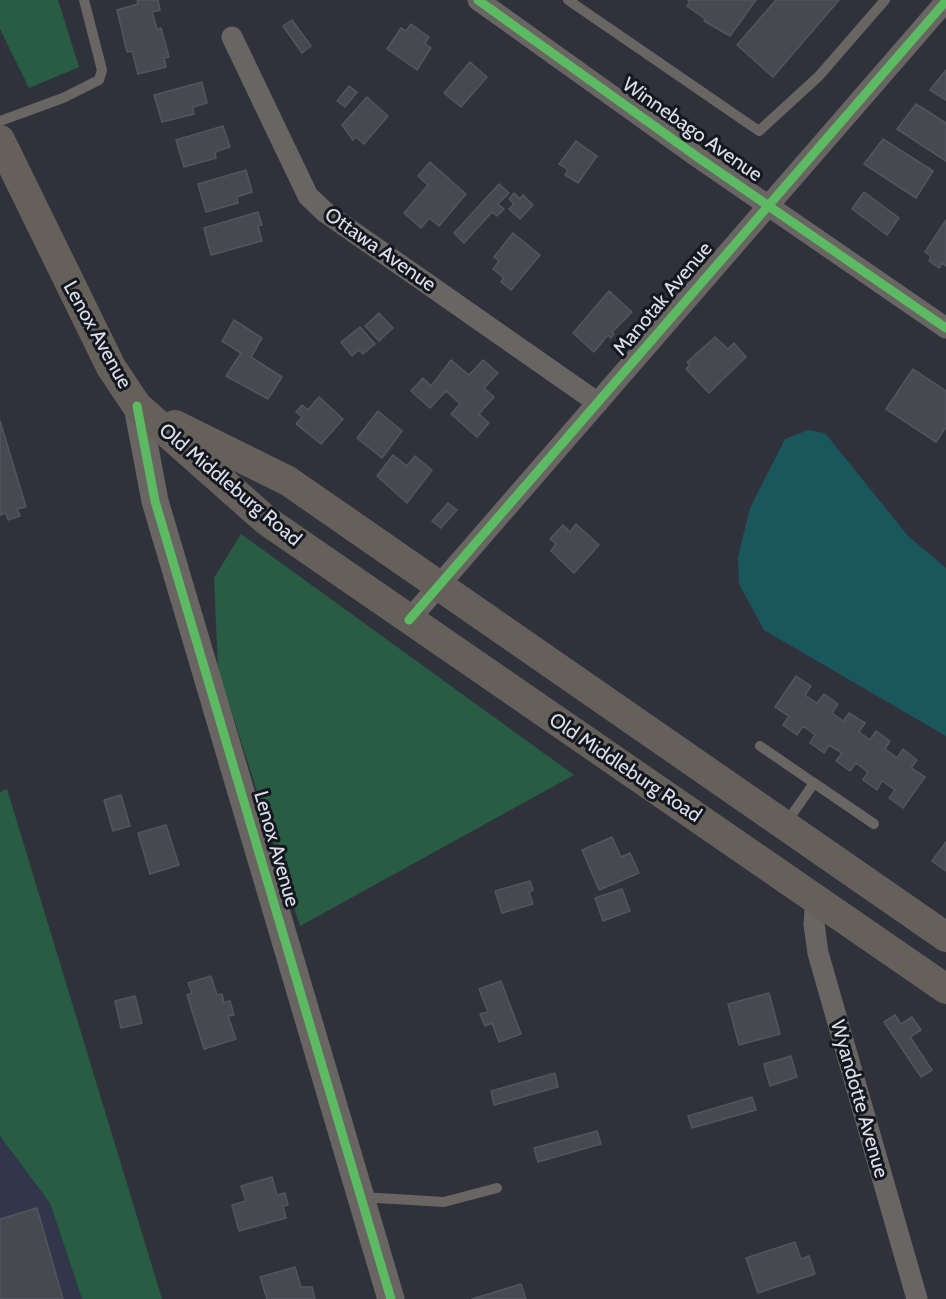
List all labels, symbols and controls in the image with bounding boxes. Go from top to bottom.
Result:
street label: Winnebago Avenue [617,73,767,187]
street label: Ottawa Avenue [320,203,440,297]
street label: Manotak Avenue [608,237,718,361]
street label: Lenox Avenue [58,277,136,393]
street label: Old Middleburg Road [154,418,306,552]
street label: Old Middleburg Road [544,708,706,828]
street label: Lenox Avenue [248,788,304,910]
street label: Wyandotte Avenue [825,1017,893,1181]

